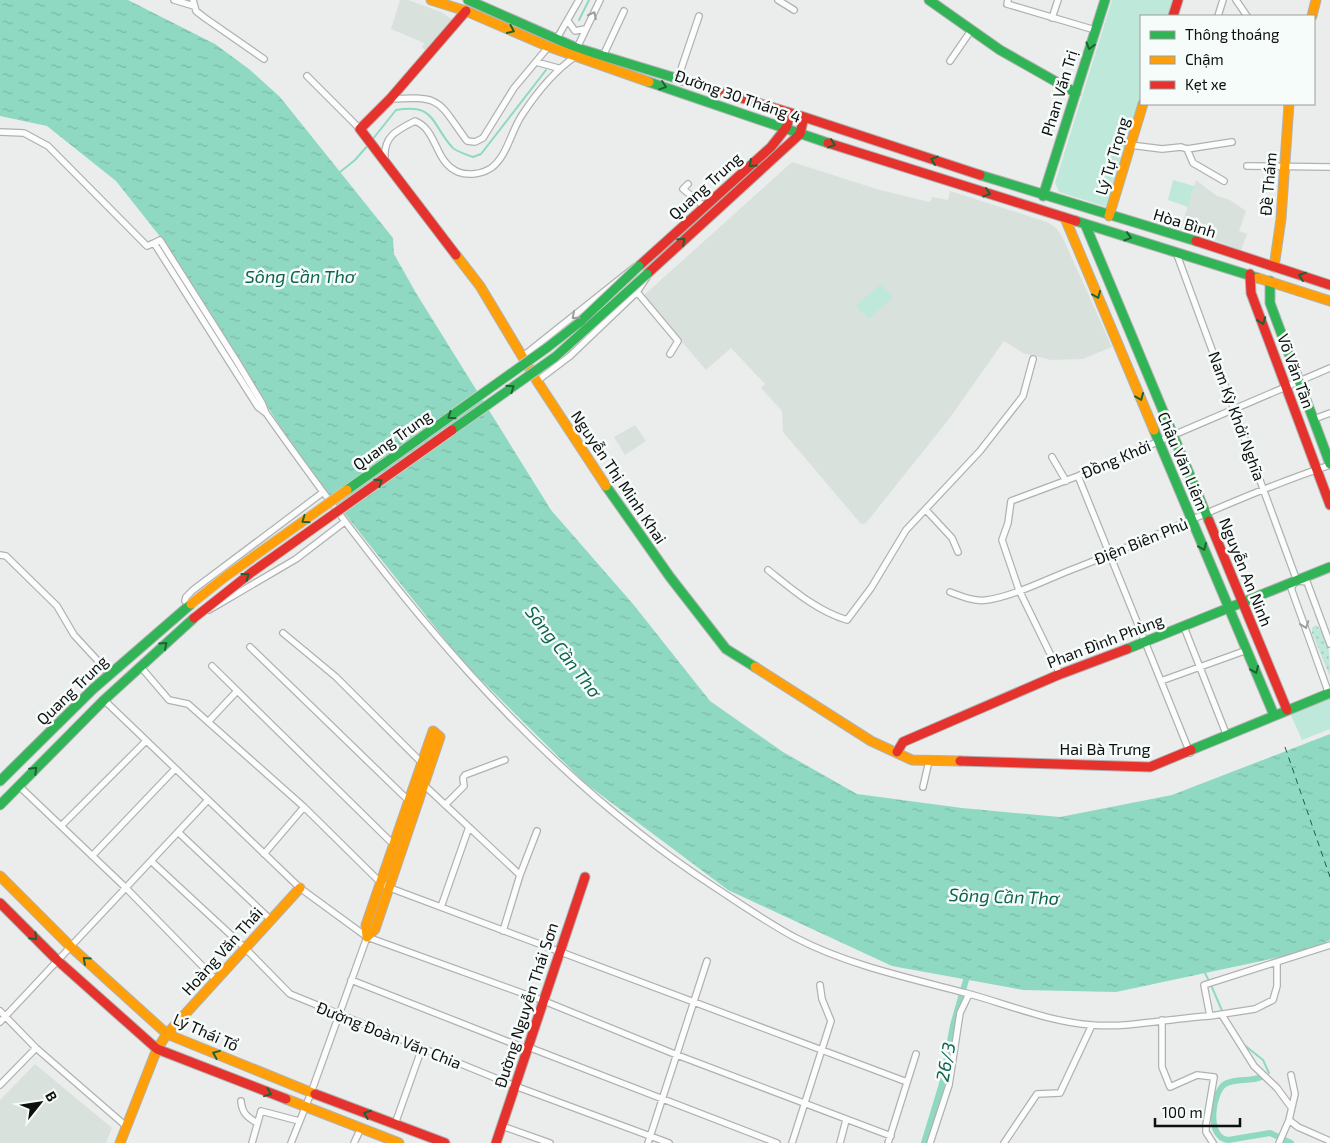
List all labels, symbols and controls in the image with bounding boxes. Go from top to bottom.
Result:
one-way arrow [587,11,597,20]
legend [1140,15,1315,105]
one-way arrow [506,25,514,35]
text: Thông thoáng [1185,25,1280,43]
one-way arrow [1085,42,1095,50]
street label: Phan Văn Trị [1036,48,1081,138]
text: Chậm [1185,50,1224,68]
street label: Đường 30 Tháng 4 [673,65,804,126]
text: Kẹt xe [1185,75,1227,93]
one-way arrow [658,80,667,90]
street label: Lý Tự Trọng [1091,115,1132,197]
one-way arrow [827,139,835,149]
street label: Quang Trung [664,148,746,224]
street label: Đề Thám [1255,151,1280,217]
one-way arrow [931,155,939,165]
one-way arrow [749,158,758,167]
one-way arrow [982,188,990,198]
street label: Hòa Bình [1151,204,1219,241]
one-way arrow [1123,231,1132,241]
one-way arrow [677,238,686,247]
water label: Sông Cần Thơ [245,265,357,287]
one-way arrow [1298,272,1307,282]
one-way arrow [1091,290,1101,299]
one-way arrow [572,310,581,319]
one-way arrow [1256,316,1266,325]
street label: Võ Văn Tần [1274,331,1319,411]
street label: Nam Kỳ Khởi Nghĩa [1205,349,1270,483]
one-way arrow [505,385,515,394]
one-way arrow [1134,392,1145,401]
street label: Quang Trung [349,405,435,474]
street label: Nguyễn Thị Minh Khai [568,407,671,547]
street label: Châu Văn Liêm [1154,409,1213,513]
one-way arrow [447,410,457,419]
street label: Đồng Khởi [1078,435,1153,482]
one-way arrow [373,479,382,488]
street label: Điện Biên Phủ [1091,513,1190,568]
one-way arrow [301,514,311,523]
street label: Nguyễn An Ninh [1216,515,1277,629]
one-way arrow [1197,542,1208,551]
one-way arrow [240,574,249,582]
water label: Sông Cần Thơ [521,601,607,703]
street label: Phan Đình Phùng [1044,610,1166,671]
one-way arrow [1299,621,1309,629]
one-way arrow [158,642,167,651]
street label: Quang Trung [32,651,112,729]
one-way arrow [1249,665,1259,673]
street label: Hai Bà Trưng [1060,739,1151,758]
one-way arrow [28,767,37,776]
water label: Sông Cần Thơ [948,883,1061,909]
street label: Hoàng Văn Thái [177,903,266,999]
street label: Đường Nguyễn Thái Sơn [490,920,561,1090]
one-way arrow [29,932,38,941]
one-way arrow [82,957,91,966]
street label: Đường Đoàn Văn Chia [314,997,464,1072]
street label: Lý Thái Tổ [171,1009,242,1054]
water label: 26/3 [930,1040,960,1083]
one-way arrow [212,1050,221,1060]
north arrow [15,1078,65,1128]
one-way arrow [263,1086,272,1097]
text: B [42,1088,61,1104]
scale bar [1155,1096,1240,1128]
text: 100 m [1162,1103,1203,1121]
one-way arrow [363,1110,372,1120]

